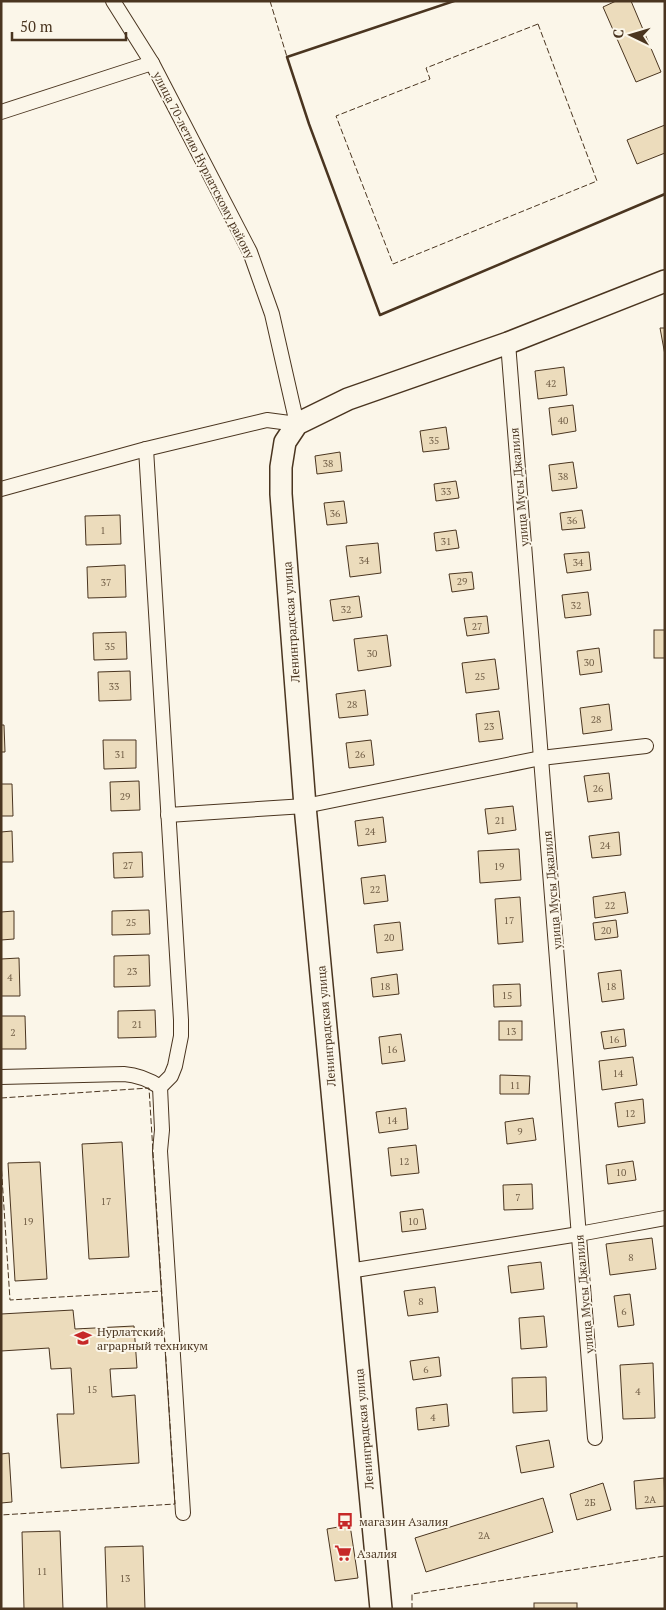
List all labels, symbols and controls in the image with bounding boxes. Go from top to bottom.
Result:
scale bar [12,10,126,42]
north arrow [606,10,656,60]
text: 50 m [20,16,53,36]
text: С [608,28,627,39]
street label: улица 70-летию Нурлатскому району [150,68,258,262]
house number: 42 [546,377,556,390]
house number: 40 [558,414,568,427]
street label: улица Мусы Джалиля [506,427,532,548]
house number: 35 [429,434,439,447]
house number: 38 [323,457,333,470]
house number: 38 [558,470,568,483]
house number: 33 [441,485,451,498]
house number: 36 [330,507,341,520]
house number: 36 [567,514,578,527]
house number: 1 [100,524,106,537]
house number: 31 [441,535,451,548]
house number: 34 [359,554,370,567]
house number: 34 [573,556,584,569]
street label: Ленинградская улица [279,561,303,684]
house number: 29 [457,575,467,588]
house number: 37 [101,576,111,589]
house number: 32 [571,599,581,612]
house number: 32 [341,603,351,616]
house number: 27 [472,620,482,633]
house number: 35 [105,640,115,653]
house number: 30 [367,647,377,660]
house number: 30 [584,656,594,669]
house number: 25 [475,670,485,683]
house number: 33 [109,680,119,693]
house number: 28 [347,698,357,711]
house number: 28 [591,713,601,726]
house number: 23 [484,720,494,733]
house number: 31 [115,748,125,761]
house number: 26 [355,748,366,761]
house number: 26 [593,782,604,795]
house number: 29 [120,790,130,803]
house number: 21 [495,814,505,827]
house number: 24 [365,825,376,838]
street label: улица Мусы Джалиля [539,830,565,951]
house number: 24 [600,839,611,852]
house number: 27 [123,859,133,872]
house number: 19 [494,860,504,873]
house number: 22 [370,883,380,896]
house number: 22 [605,899,615,912]
house number: 17 [504,914,514,927]
house number: 25 [126,916,136,929]
house number: 20 [601,924,611,937]
house number: 20 [384,931,394,944]
house number: 23 [127,965,137,978]
street label: Ленинградская улица [313,965,339,1088]
house number: 4 [7,971,13,984]
house number: 18 [380,980,390,993]
house number: 18 [606,980,616,993]
house number: 15 [502,989,512,1002]
house number: 21 [132,1018,142,1031]
house number: 13 [506,1025,516,1038]
house number: 2 [10,1026,16,1039]
house number: 16 [609,1033,620,1046]
house number: 16 [387,1043,398,1056]
house number: 14 [613,1067,624,1080]
house number: 11 [510,1079,520,1092]
house number: 12 [625,1107,635,1120]
house number: 14 [387,1114,398,1127]
house number: 9 [517,1125,523,1138]
house number: 12 [399,1155,409,1168]
house number: 10 [616,1166,626,1179]
house number: 7 [515,1191,521,1204]
house number: 17 [101,1195,111,1208]
house number: 19 [23,1215,33,1228]
house number: 10 [408,1215,418,1228]
street label: улица Мусы Джалиля [571,1234,597,1355]
house number: 8 [628,1251,634,1264]
house number: 8 [418,1295,424,1308]
house number: 6 [621,1305,627,1318]
place label: Нурлатский аграрный техникум [97,1324,208,1353]
school or university icon: Нурлатский аграрный техникум [73,1328,93,1348]
house number: 6 [423,1363,429,1376]
street label: Ленинградская улица [351,1368,377,1491]
house number: 15 [87,1383,97,1396]
house number: 4 [635,1385,641,1398]
house number: 4 [430,1411,436,1424]
house number: 2А [644,1493,656,1506]
house number: 2Б [584,1496,596,1509]
bus stop icon: магазин Азалия [335,1511,355,1531]
place label: магазин Азалия [359,1514,448,1529]
house number: 2А [478,1529,490,1542]
supermarket icon: Азалия [333,1543,353,1563]
place label: Азалия [357,1546,397,1561]
house number: 11 [37,1565,47,1578]
house number: 13 [120,1572,130,1585]

